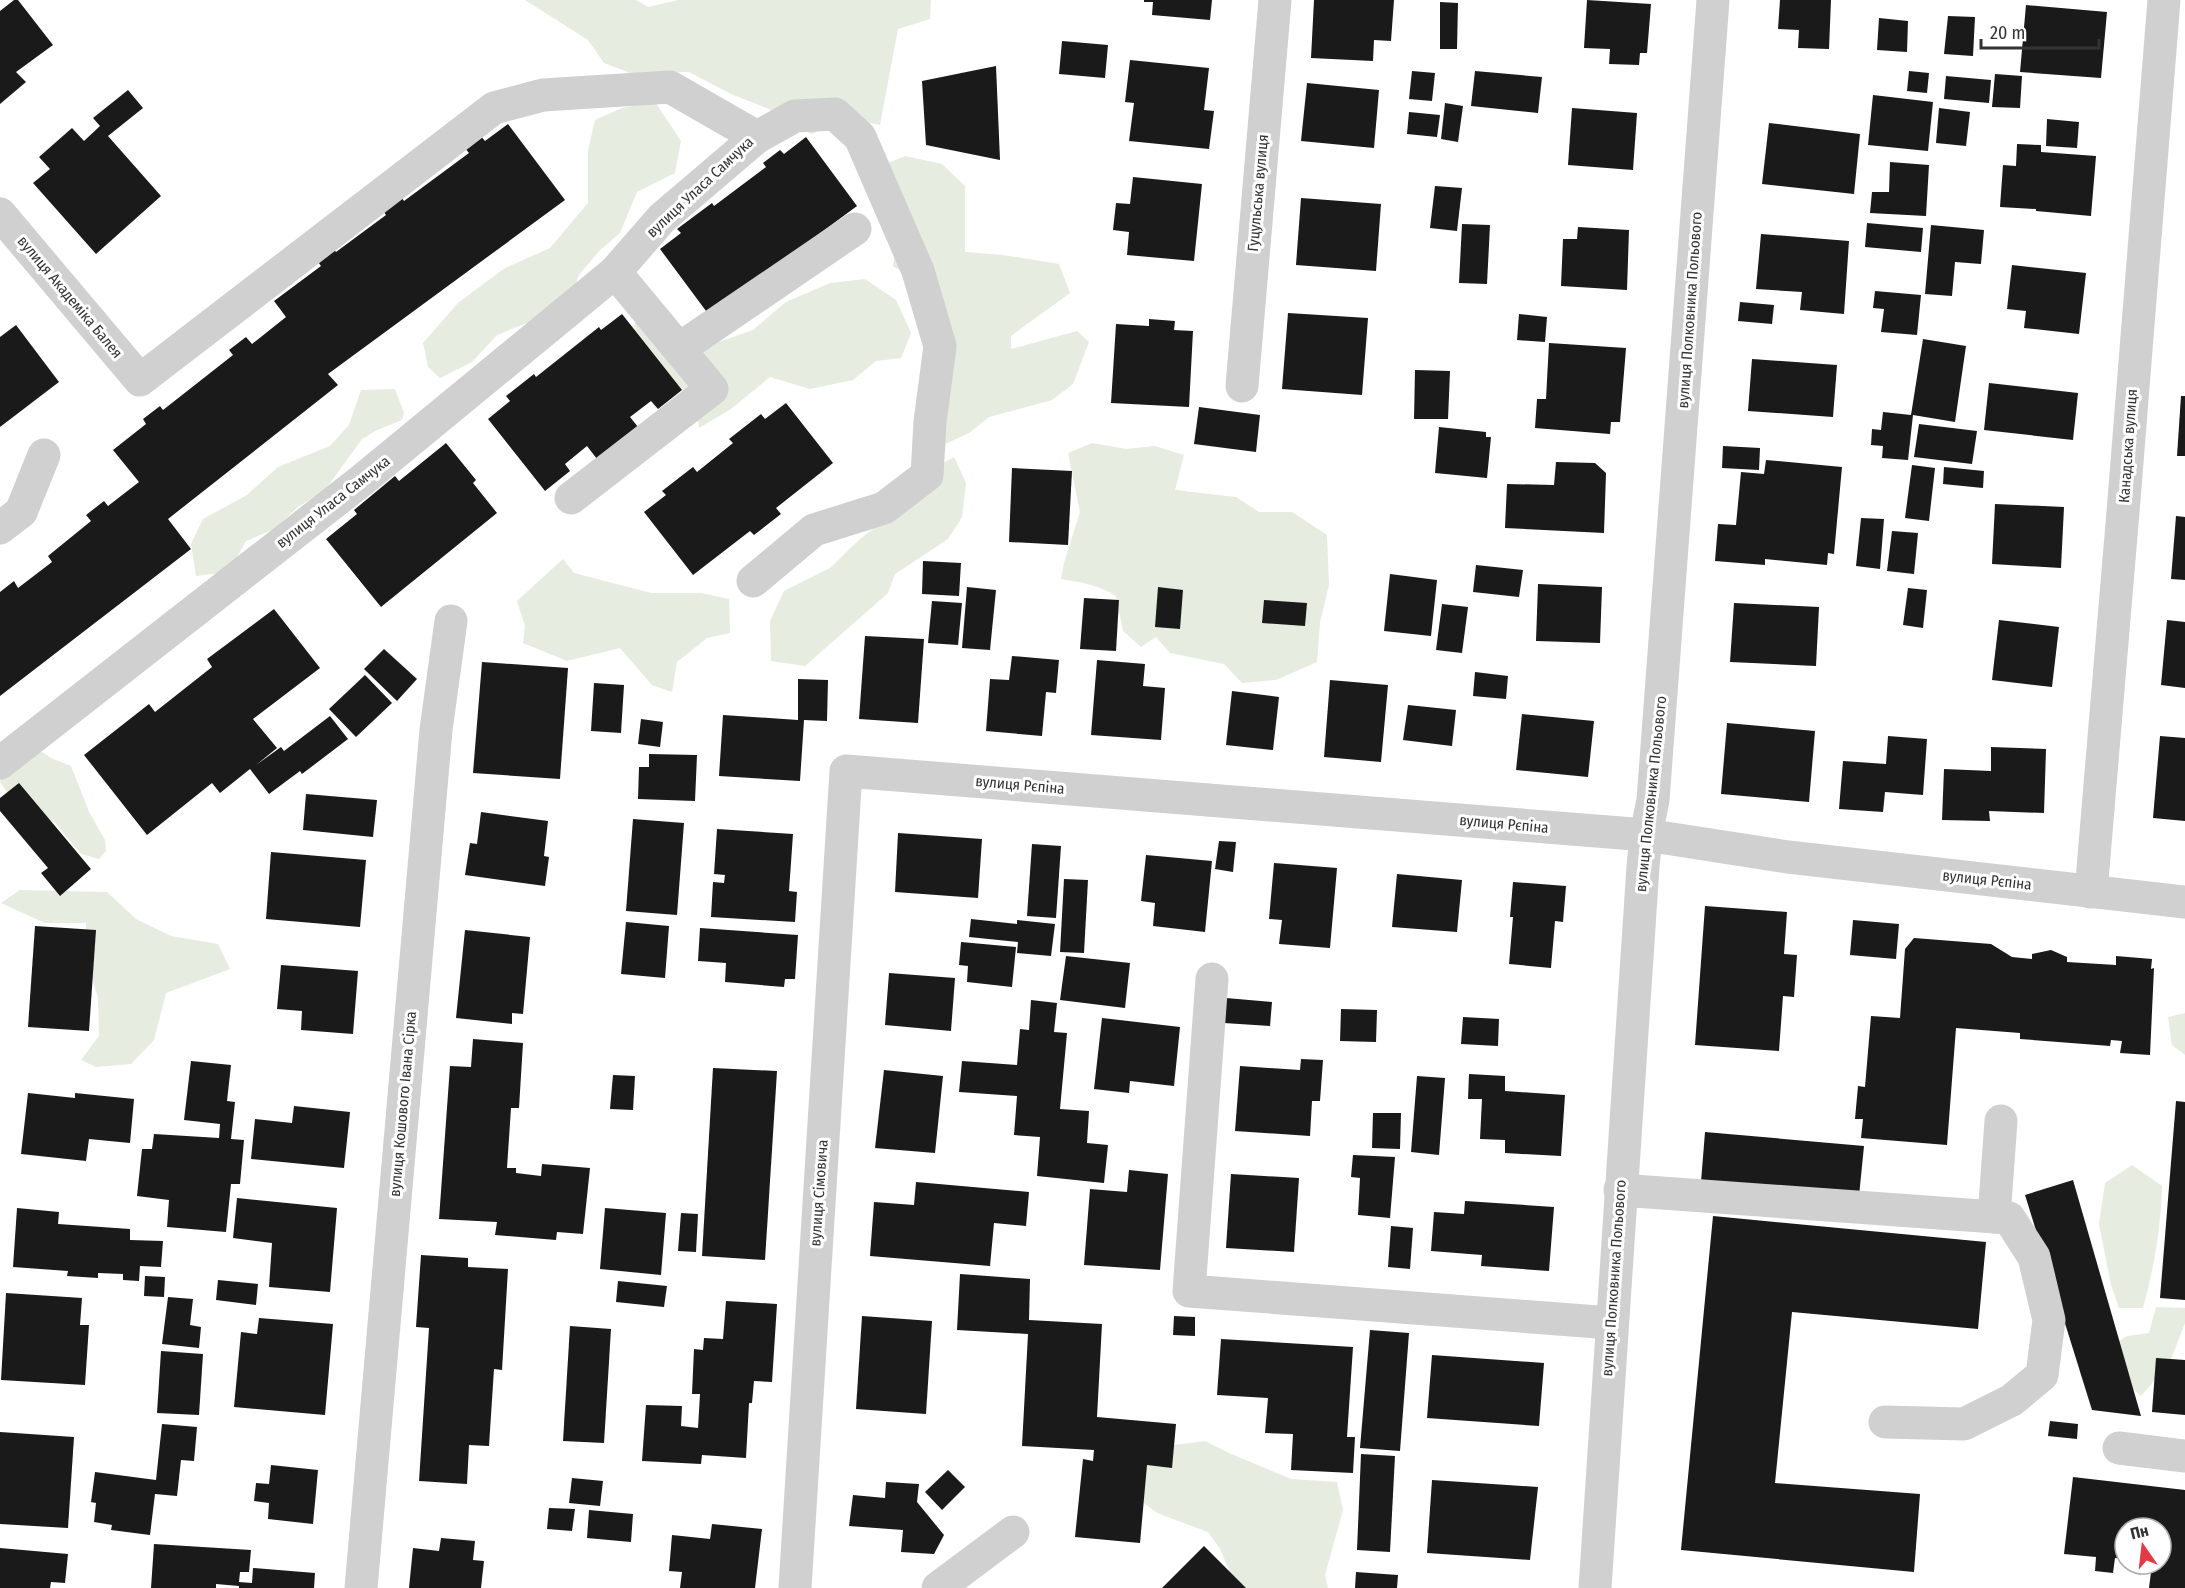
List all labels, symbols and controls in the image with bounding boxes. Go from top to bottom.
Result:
scale bar [1981,12,2100,50]
text: 20 m [1990,22,2025,44]
street label: вулиця Уласа Самчука [643,133,757,241]
street label: Гуцульська вулиця [1244,134,1272,252]
street label: вулиця Полковника Польового [1674,211,1706,409]
street label: вулиця Академіка Балея [14,232,126,362]
street label: Канадська вулиця [2115,388,2141,504]
street label: вулиця Уласа Самчука [273,452,393,552]
street label: вулиця Полковника Польового [1632,695,1670,893]
street label: вулиця Рєпіна [975,772,1065,798]
street label: вулиця Рєпіна [1459,811,1549,837]
street label: вулиця Рєпіна [1942,866,2032,894]
street label: вулиця Кошового Івана Сірка [386,1010,420,1198]
street label: вулиця Сімовича [806,1139,832,1247]
street label: вулиця Полковника Польового [1598,1179,1630,1377]
north arrow [2113,1516,2173,1576]
text: Пн [2128,1521,2151,1543]

